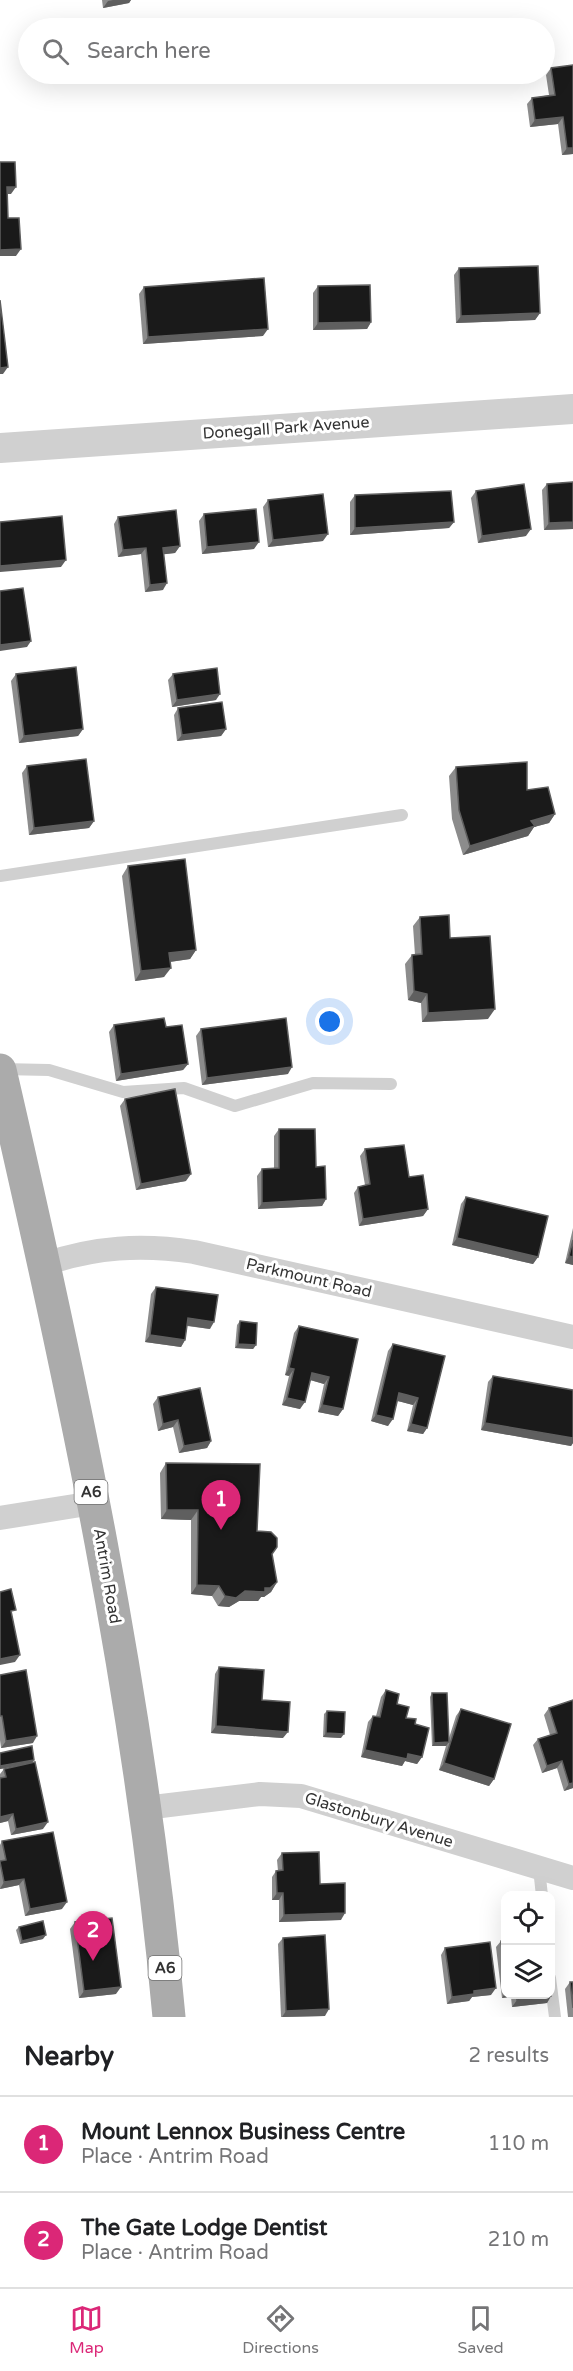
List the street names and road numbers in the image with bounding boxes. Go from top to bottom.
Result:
street label: Donegall Park Avenue [202,412,370,444]
street label: Parkmount Road [244,1254,374,1302]
road number: A6 [74,1480,107,1504]
street label: Antrim Road [89,1527,125,1625]
street label: Glastonbury Avenue [302,1788,456,1852]
road number: A6 [148,1956,182,1980]

